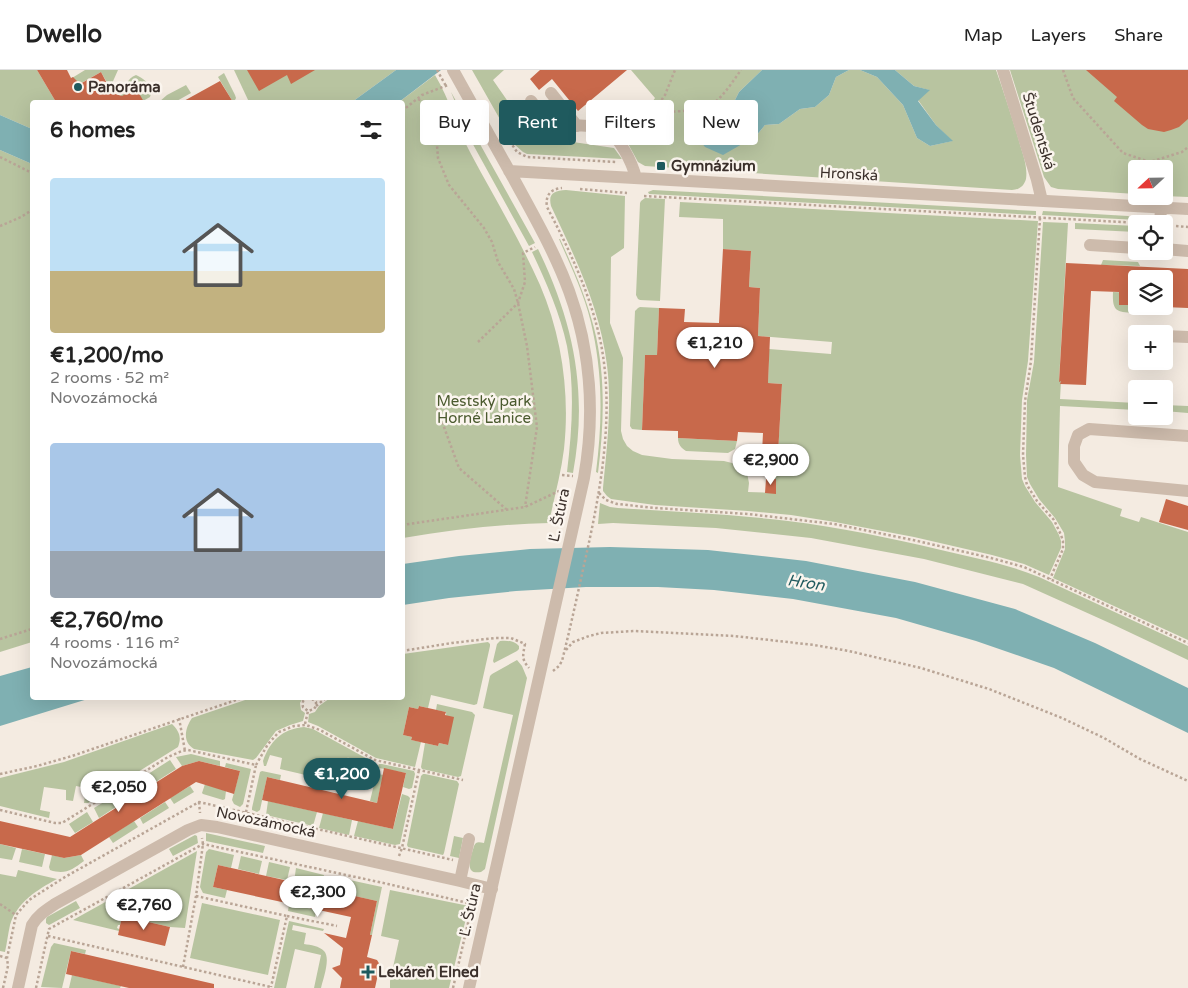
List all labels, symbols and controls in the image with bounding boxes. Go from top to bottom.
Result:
text: Dwello [25,20,102,49]
text: Map [964,24,1003,46]
text: Layers [1031,24,1086,46]
text: Share [1114,24,1163,46]
place label: Panoráma [88,78,161,96]
marker: Panoráma [72,81,84,93]
street label: Študentská [1019,90,1059,172]
chip: Buy [420,100,489,145]
chip: Rent [499,100,576,145]
chip: Filters [586,100,674,145]
chip: New [684,100,758,145]
icon: filters [357,116,385,144]
text: 6 homes [50,118,135,143]
place label: Gymnázium [671,157,756,176]
marker: Gymnázium [655,160,667,172]
north arrow [1128,160,1172,205]
map controls [1128,160,1173,425]
street label: Hronská [819,163,879,185]
icon: home [173,210,263,300]
button: locate [1128,215,1173,260]
button: layers [1128,270,1173,315]
button: + [1128,325,1173,370]
pin: €1,210 [674,326,756,369]
text: €1,210 [687,333,743,353]
text: €1,200/mo [50,343,164,368]
text: 2 rooms · 52 m² [50,368,169,388]
button: − [1128,380,1173,425]
text: Novozámocká [50,388,158,408]
park label: Mestský park Horné Lanice [437,392,531,427]
pin: €2,900 [730,444,812,486]
text: €2,900 [743,450,799,470]
icon: home [173,475,263,565]
street label: Ľ. Štúra [545,487,573,543]
water label: Hron [786,570,827,596]
text: €2,760/mo [50,608,163,633]
text: 4 rooms · 116 m² [50,633,179,653]
text: Novozámocká [50,653,158,673]
pin: €1,200 [301,758,383,800]
text: €1,200 [314,764,370,784]
pin: €2,050 [78,770,160,813]
text: €2,050 [91,777,147,797]
street label: Novozámocká [215,803,317,841]
pin: €2,300 [277,876,359,918]
street label: Ľ. Štúra [455,881,485,939]
text: €2,300 [290,882,346,902]
pin: €2,760 [103,888,185,931]
text: €2,760 [116,895,172,915]
place label: Lekáreň Elned [378,963,479,981]
marker: Lekáreň Elned [362,966,374,978]

